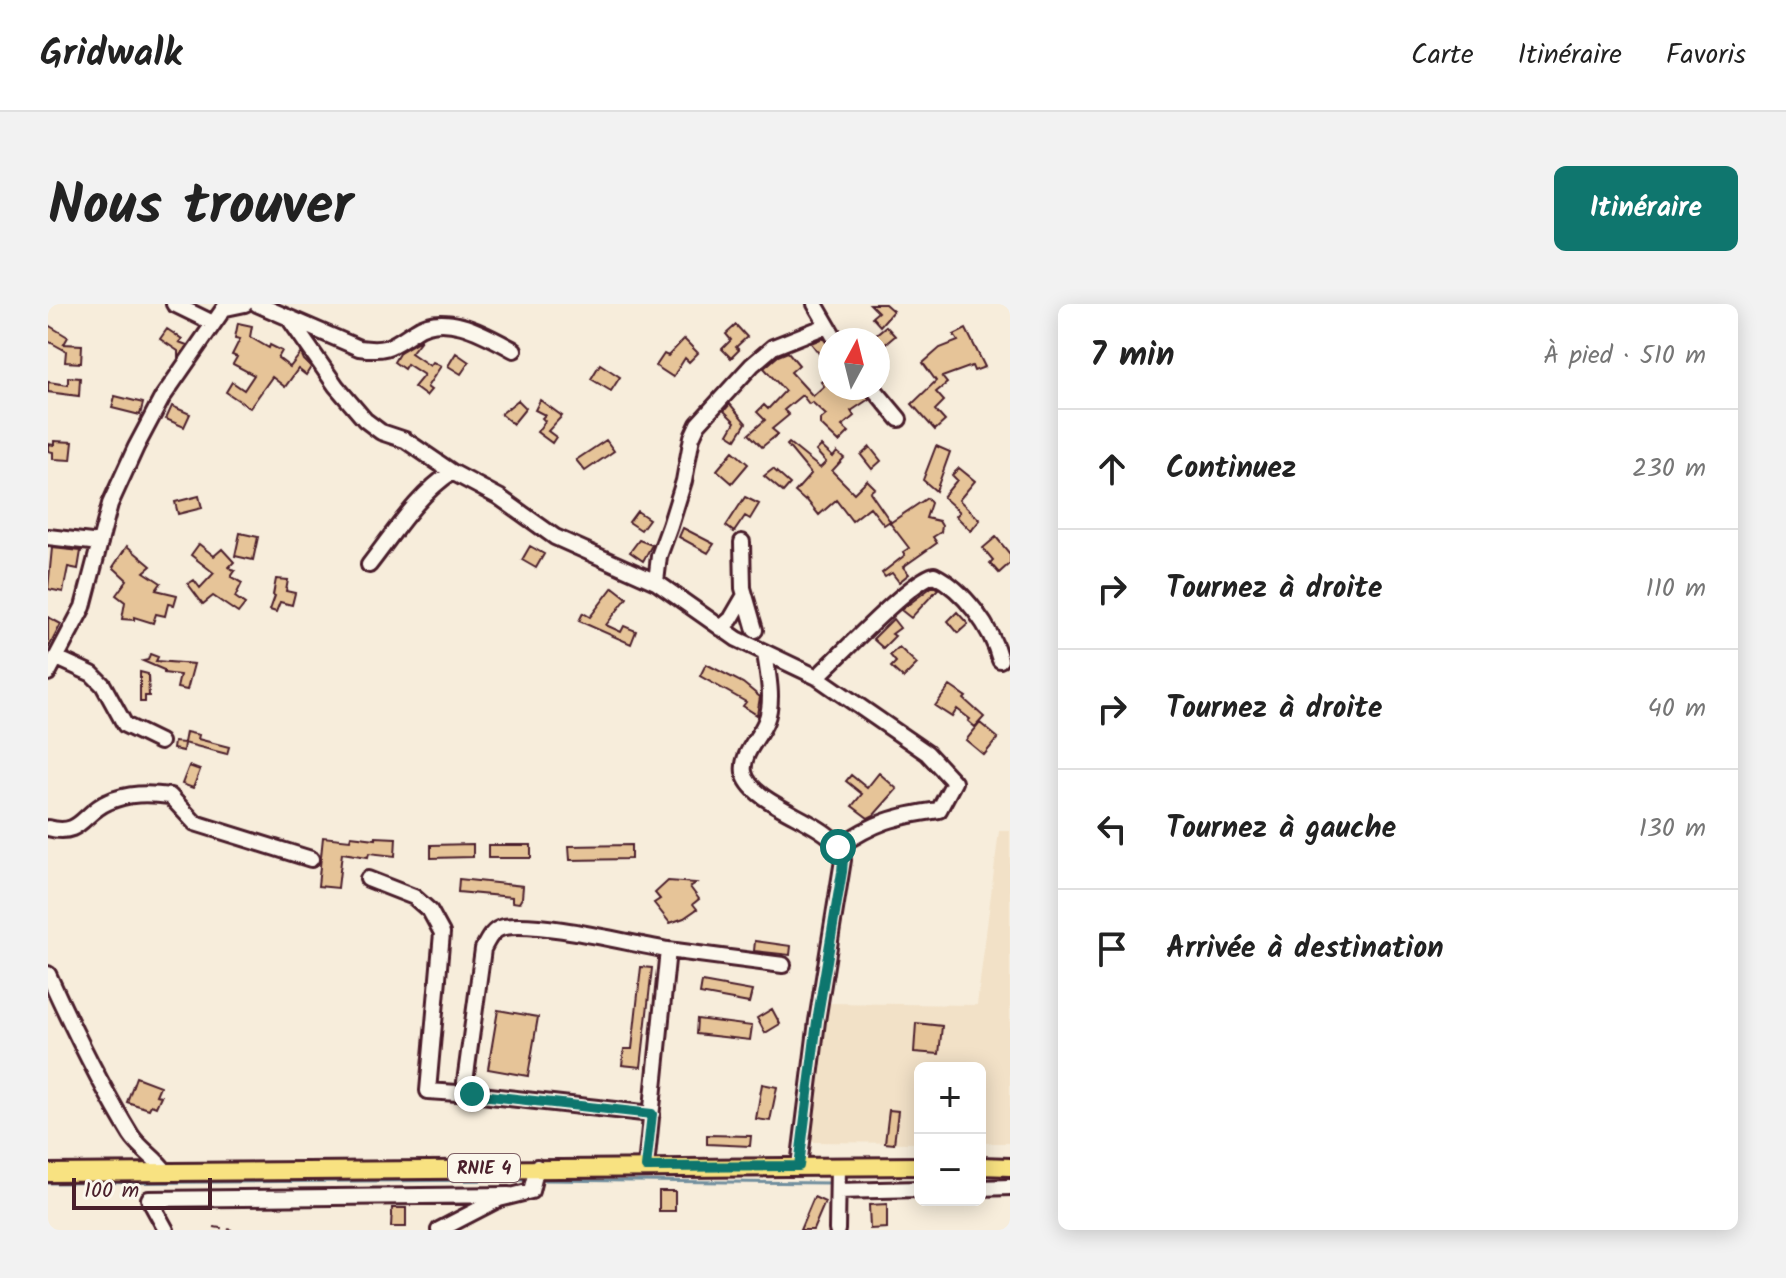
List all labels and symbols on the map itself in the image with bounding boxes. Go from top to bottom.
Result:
north arrow [818,328,890,400]
route start [820,829,856,865]
route end [454,1076,490,1112]
road number: RNIE 4 [448,1154,520,1182]
scale bar [72,1174,212,1210]

